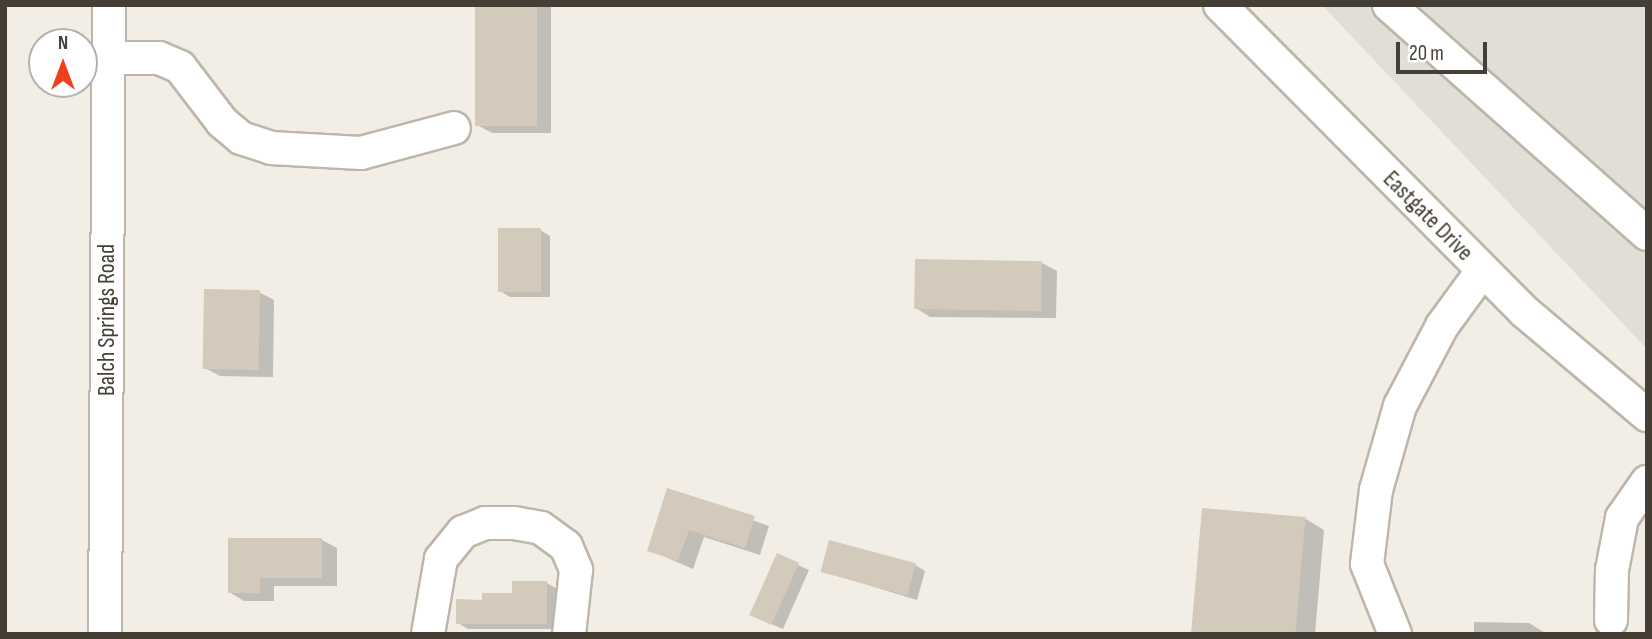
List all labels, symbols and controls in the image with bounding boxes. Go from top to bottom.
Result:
north arrow [28,28,98,98]
scale bar [1400,28,1491,72]
text: N [58,32,68,55]
text: 20 m [1409,41,1444,66]
street label: Eastgate Drive [1377,165,1479,267]
street label: Balch Springs Road [93,244,121,396]

